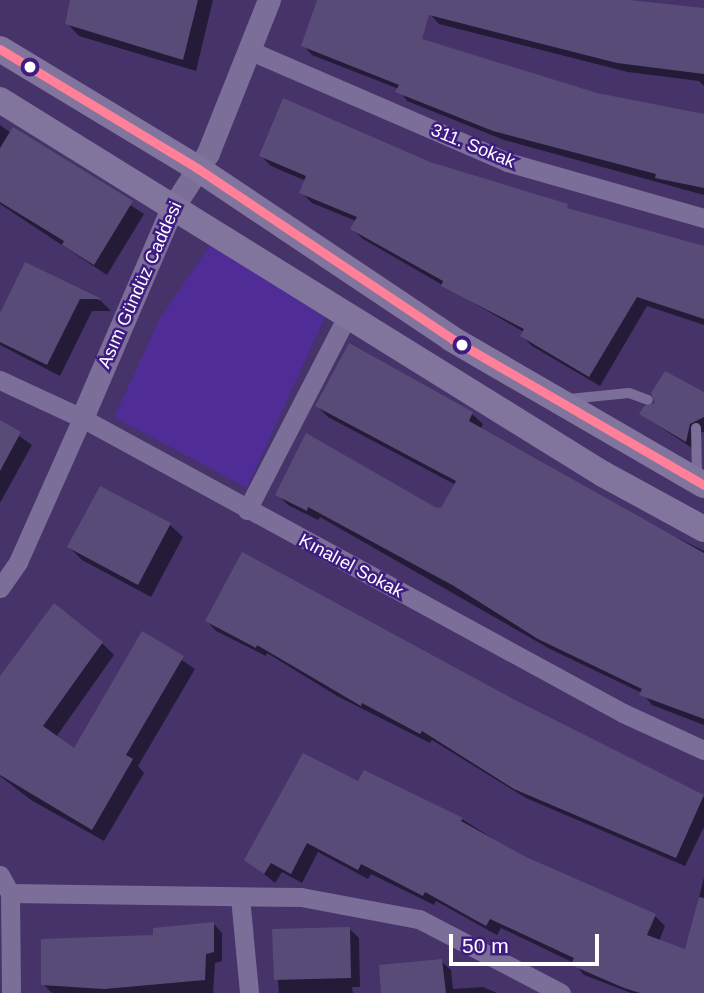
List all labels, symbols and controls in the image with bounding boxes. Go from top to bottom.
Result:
unlabelled marker [23,60,37,74]
street label: 311. Sokak [428,119,518,173]
street label: Asım Gündüz Caddesi [94,198,186,372]
unlabelled marker [455,338,469,352]
street label: Kınalıel Sokak [295,529,407,603]
scale bar [452,920,602,964]
text: 50 m [462,934,509,957]

